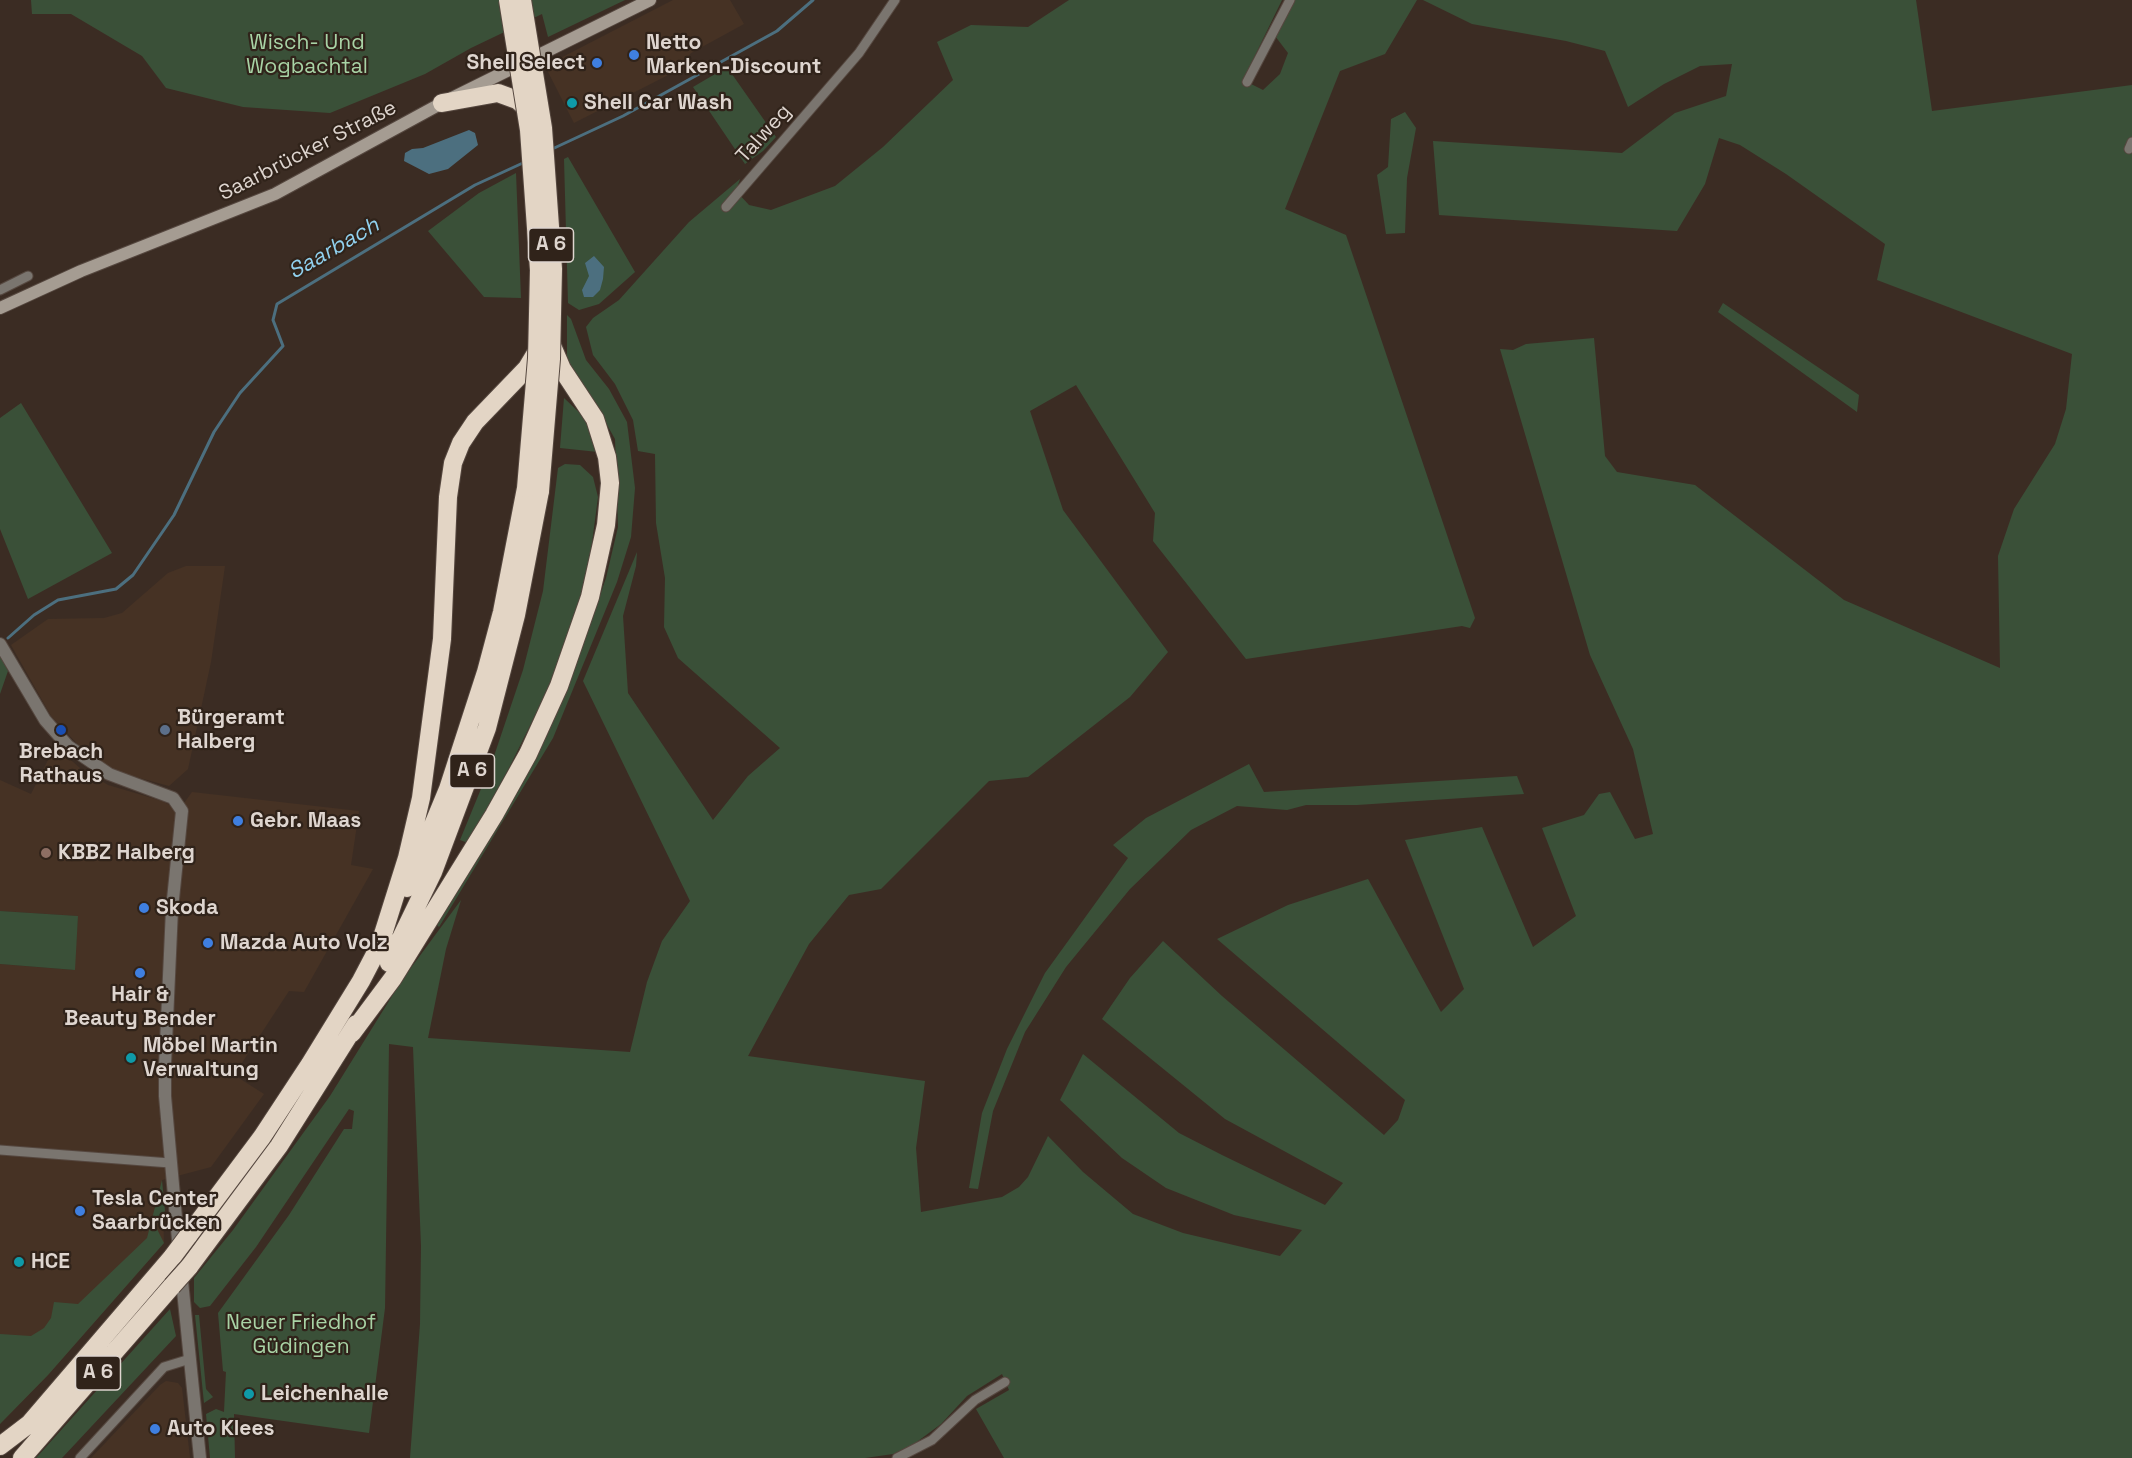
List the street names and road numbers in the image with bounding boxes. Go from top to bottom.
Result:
street label: Saarbrücker Straße [215,95,401,207]
street label: Talweg [731,99,797,169]
road number: A 6 [528,228,574,262]
road number: A 6 [450,754,494,788]
road number: A 6 [76,1356,120,1390]

